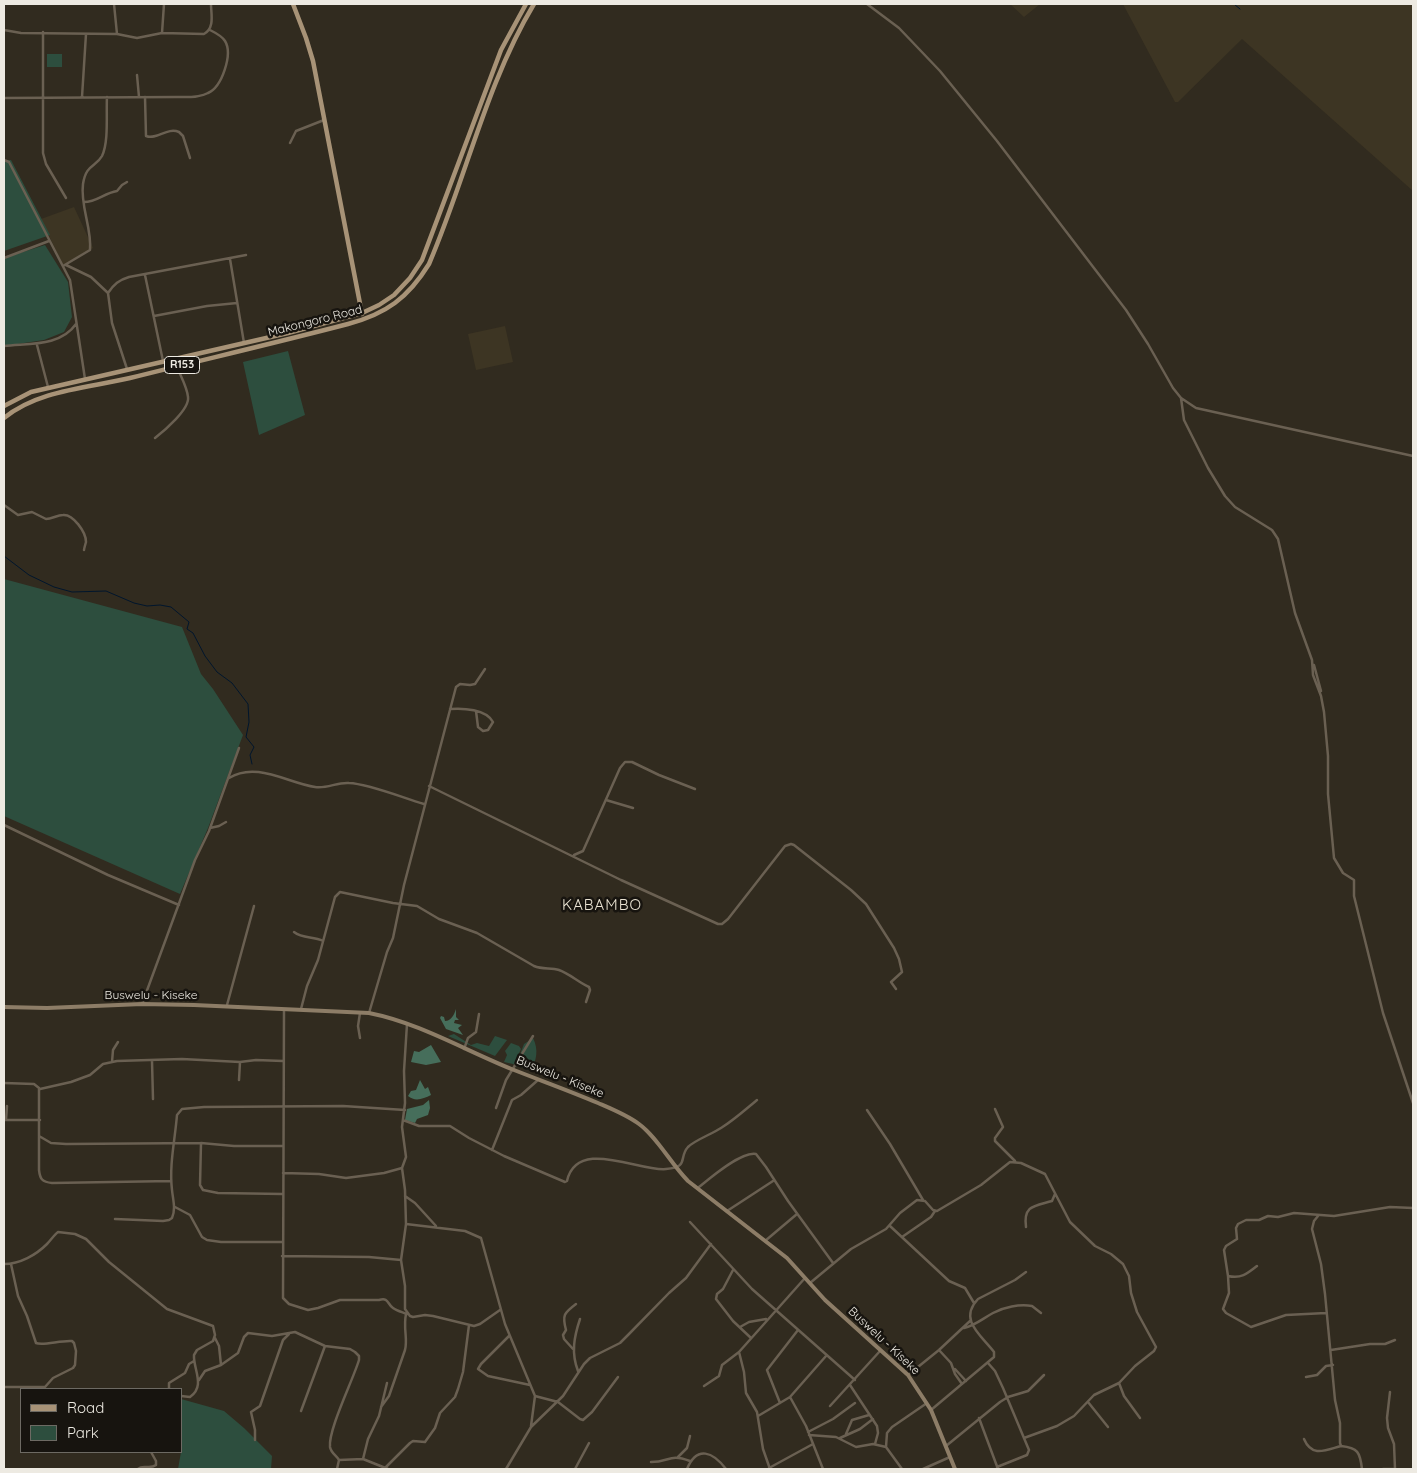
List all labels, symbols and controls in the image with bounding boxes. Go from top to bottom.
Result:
street label: Makongoro Road [266,302,364,340]
road number: R153 [164,356,200,374]
district label: KABAMBO [561,896,643,914]
street label: Buswelu - Kiseke [105,988,197,1002]
street label: Buswelu - Kiseke [514,1053,606,1101]
street label: Buswelu - Kiseke [845,1304,923,1378]
legend [20,1388,182,1453]
text: Road [67,1398,104,1417]
text: Park [67,1423,99,1442]

